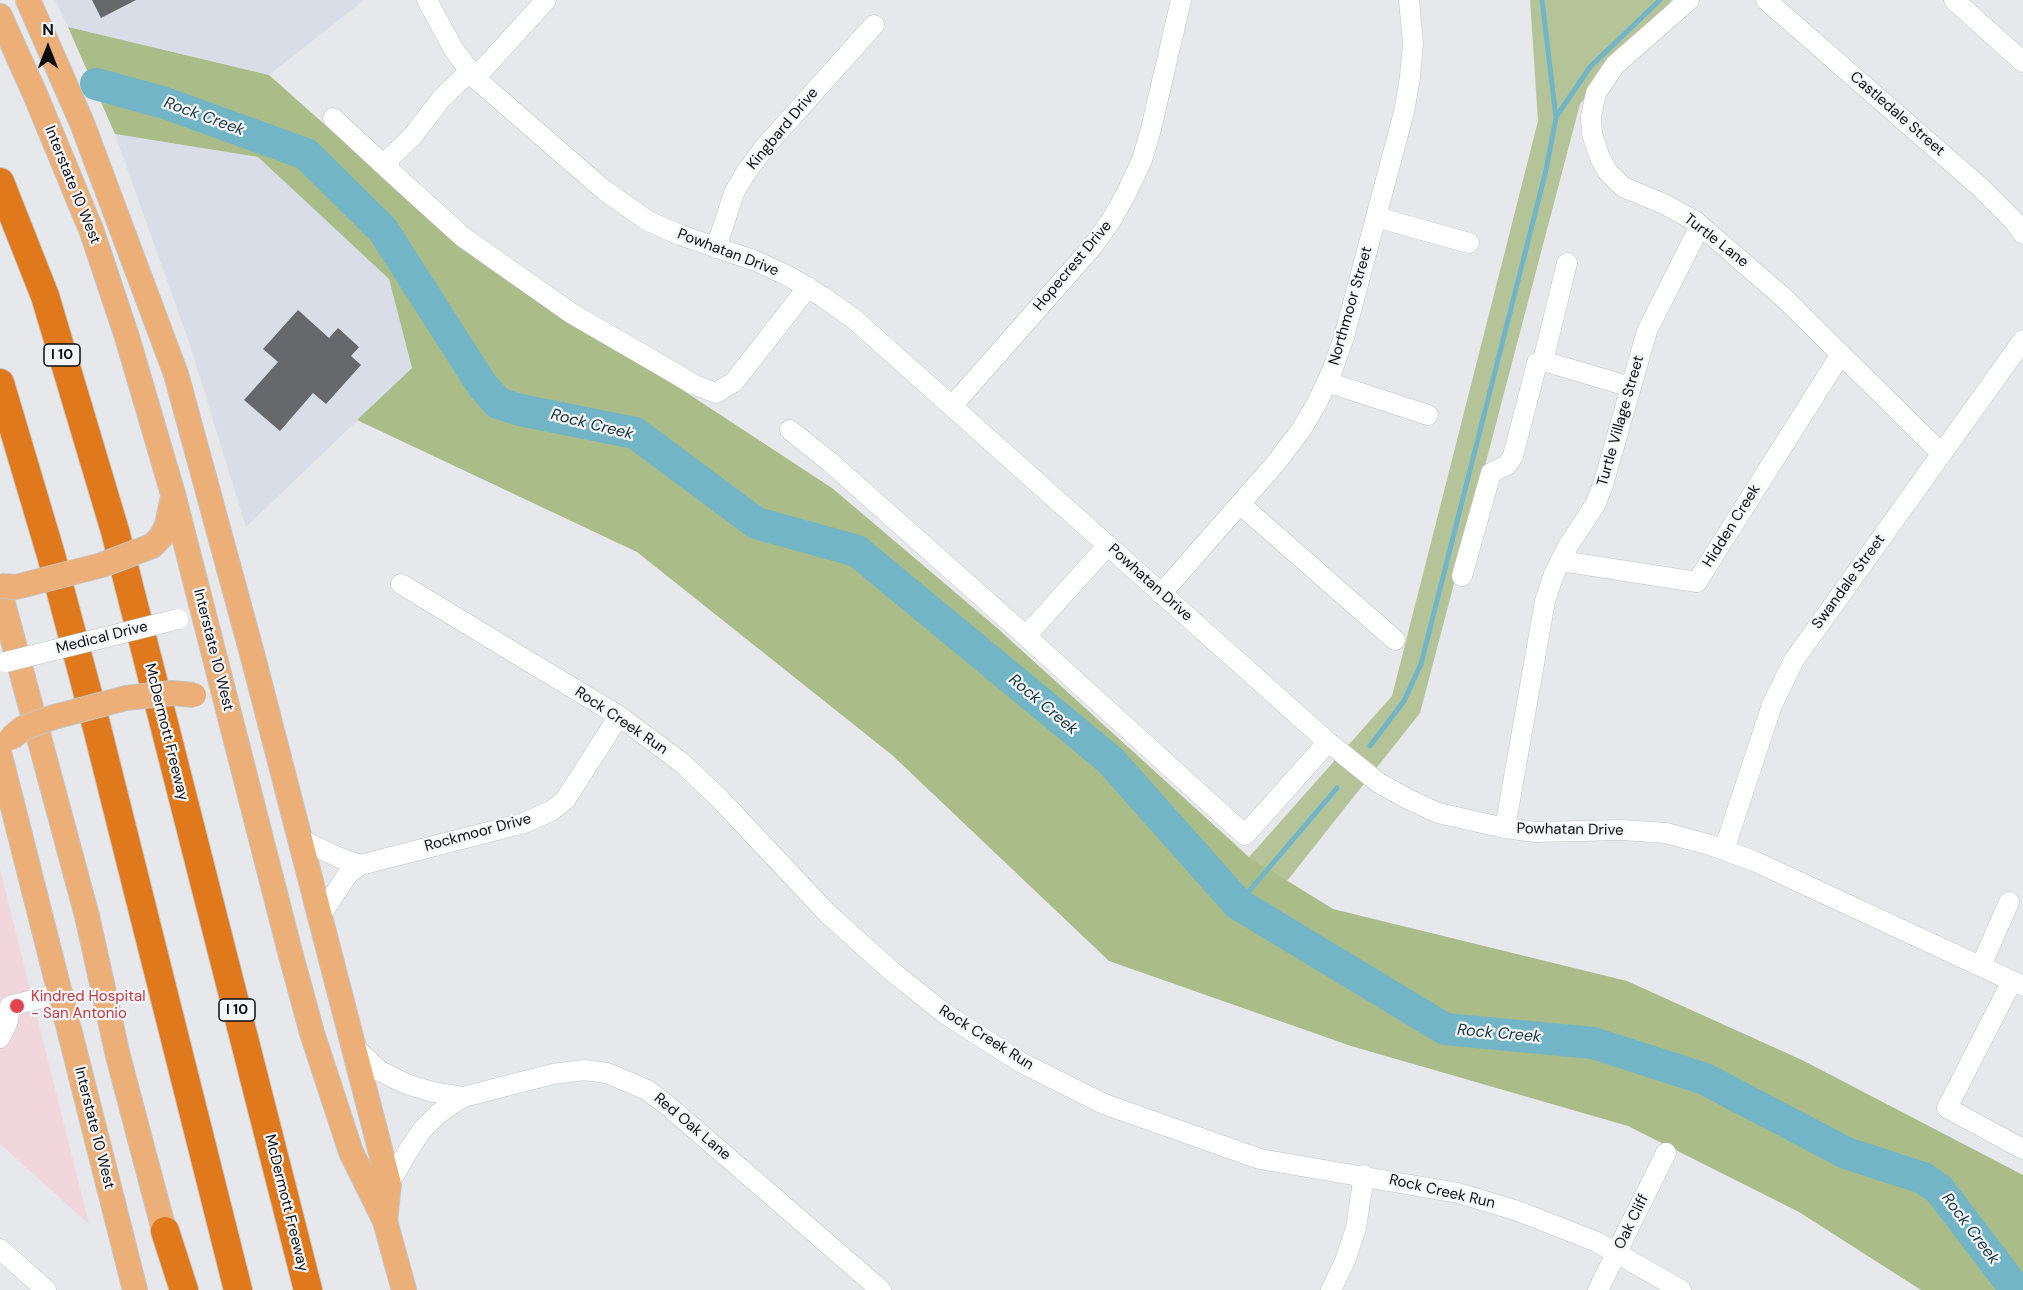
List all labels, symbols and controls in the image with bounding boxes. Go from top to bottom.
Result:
north arrow [18,18,78,78]
text: N [42,19,54,40]
street label: Castledale Street [1846,68,1948,160]
street label: Kingbard Drive [744,85,822,173]
water label: Rock Creek [161,94,247,140]
street label: Interstate 10 West [40,124,104,246]
street label: Turtle Lane [1680,210,1752,272]
street label: Hopecrest Drive [1030,217,1116,315]
street label: Powhatan Drive [675,225,781,281]
street label: Northmoor Street [1325,245,1377,367]
road number: I 10 [44,344,80,366]
street label: Turtle Village Street [1594,354,1648,488]
water label: Rock Creek [549,405,635,445]
street label: Hidden Creek [1699,481,1765,571]
street label: Swandale Street [1809,531,1889,633]
street label: Powhatan Drive [1104,540,1196,626]
street label: Interstate 10 West [189,587,237,713]
street label: Medical Drive [54,618,150,658]
street label: McDermott Freeway [140,662,192,802]
water label: Rock Creek [1005,671,1081,739]
street label: Rock Creek Run [571,683,671,759]
street label: Rockmoor Drive [423,810,533,856]
street label: Powhatan Drive [1516,820,1624,840]
place label: Kindred Hospital - San Antonio [31,988,146,1023]
marker: Kindred Hospital - San Antonio [8,997,26,1015]
road number: I 10 [219,999,255,1021]
street label: Rock Creek Run [935,1002,1037,1074]
water label: Rock Creek [1456,1021,1542,1047]
street label: Interstate 10 West [70,1065,118,1191]
street label: Red Oak Lane [650,1090,734,1164]
street label: McDermott Freeway [260,1133,312,1273]
street label: Rock Creek Run [1387,1171,1497,1213]
water label: Rock Creek [1937,1190,2003,1268]
street label: Oak Cliff [1611,1191,1653,1253]

